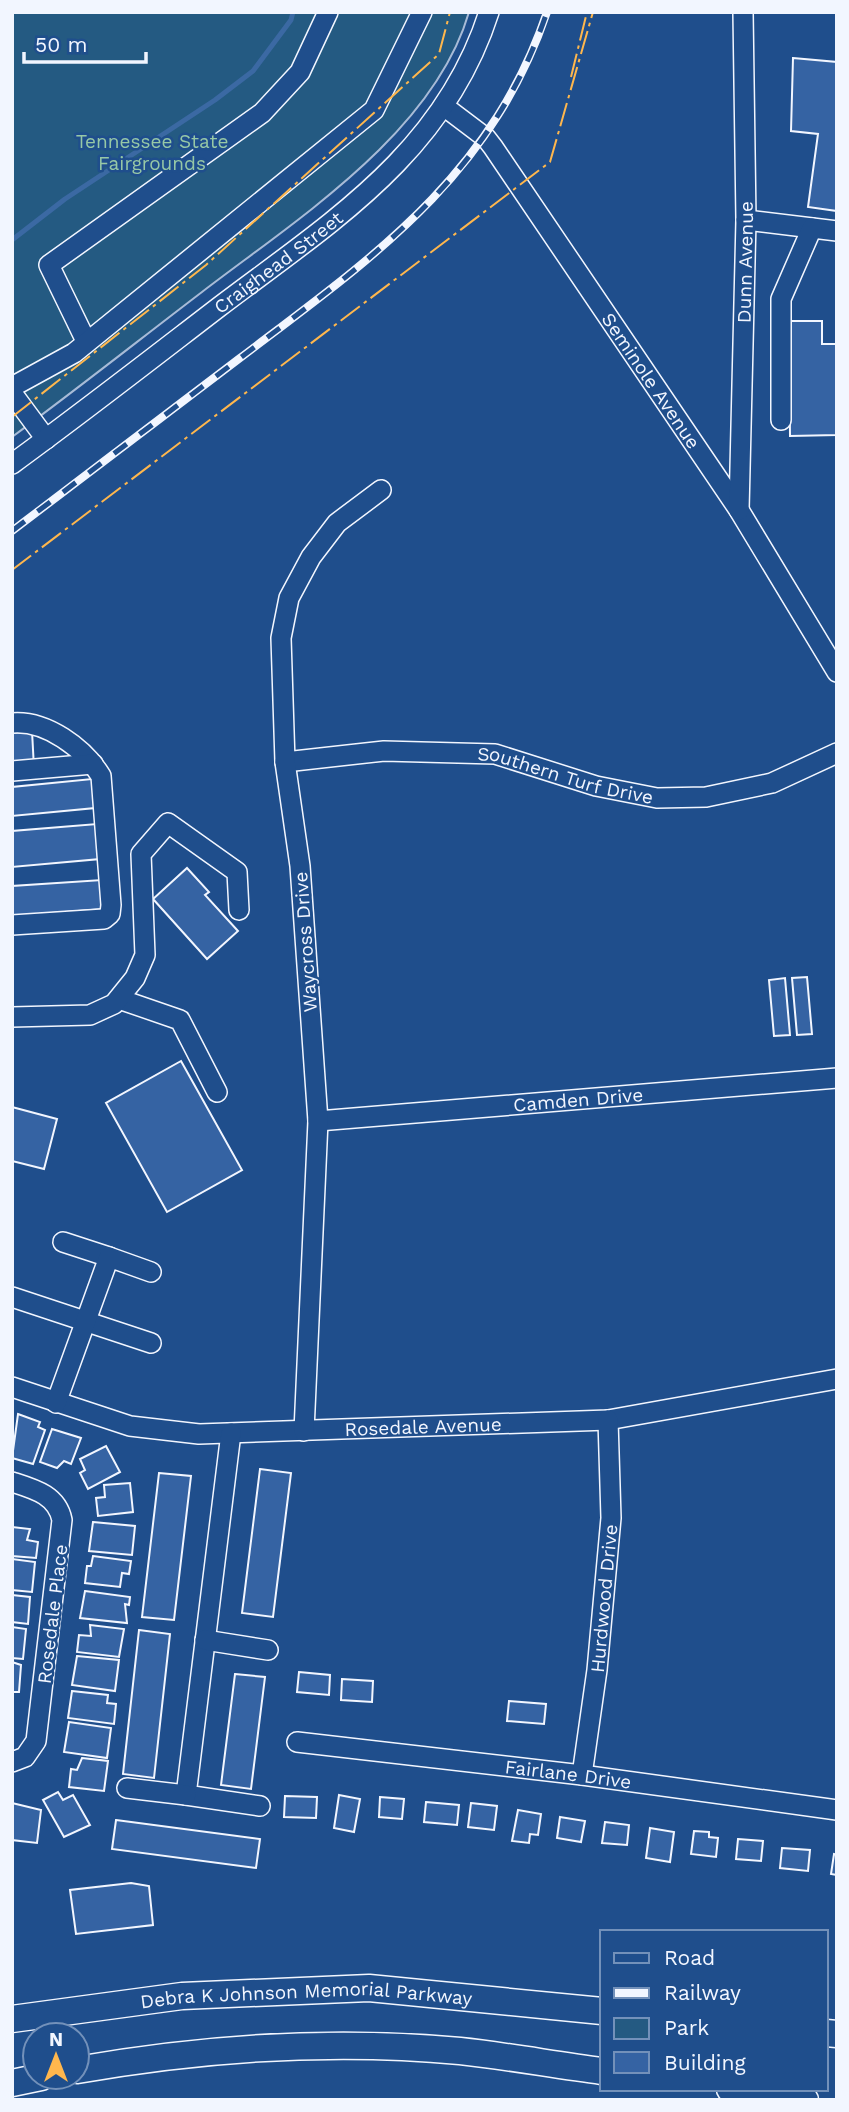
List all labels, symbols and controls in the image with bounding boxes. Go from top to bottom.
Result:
scale bar [24,21,147,65]
text: 50 m [35,32,87,57]
park label: Tennessee State Fairgrounds [76,130,228,175]
street label: Dunn Avenue [733,201,758,323]
street label: Craighead Street [209,206,348,319]
street label: Seminole Avenue [597,309,705,453]
street label: Southern Turf Drive [477,742,655,809]
street label: Waycross Drive [289,871,322,1013]
street label: Camden Drive [512,1083,644,1117]
street label: Rosedale Avenue [344,1413,502,1441]
street label: Hurdwood Drive [586,1523,622,1674]
street label: Rosedale Place [33,1543,72,1685]
street label: Fairlane Drive [504,1755,633,1794]
legend [600,1930,828,2091]
text: Road [664,1945,715,1970]
street label: Debra K Johnson Memorial Parkway [139,1977,473,2014]
text: Railway [664,1980,741,2005]
text: Park [664,2015,709,2040]
north arrow [21,2021,91,2091]
text: N [49,2028,63,2051]
text: Building [664,2050,746,2075]

